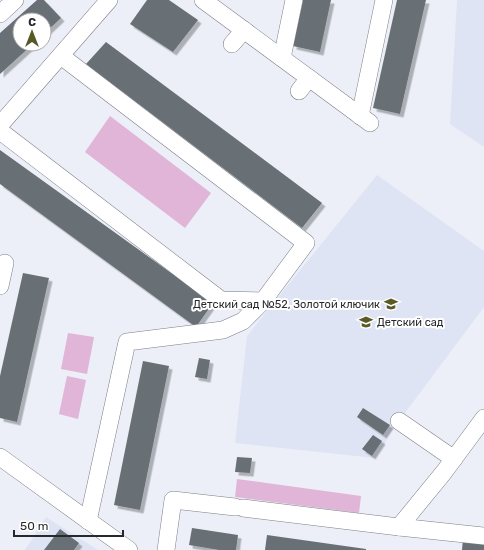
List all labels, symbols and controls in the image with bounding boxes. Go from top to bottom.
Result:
north arrow [12,12,52,52]
text: С [28,16,36,29]
school or university icon: Детский сад №52, Золотой ключик [383,296,399,312]
place label: Детский сад №52, Золотой ключик [193,298,380,311]
school or university icon: Детский сад [358,314,374,330]
place label: Детский сад [377,316,444,329]
scale bar [14,512,123,538]
text: 50 m [20,519,48,533]

